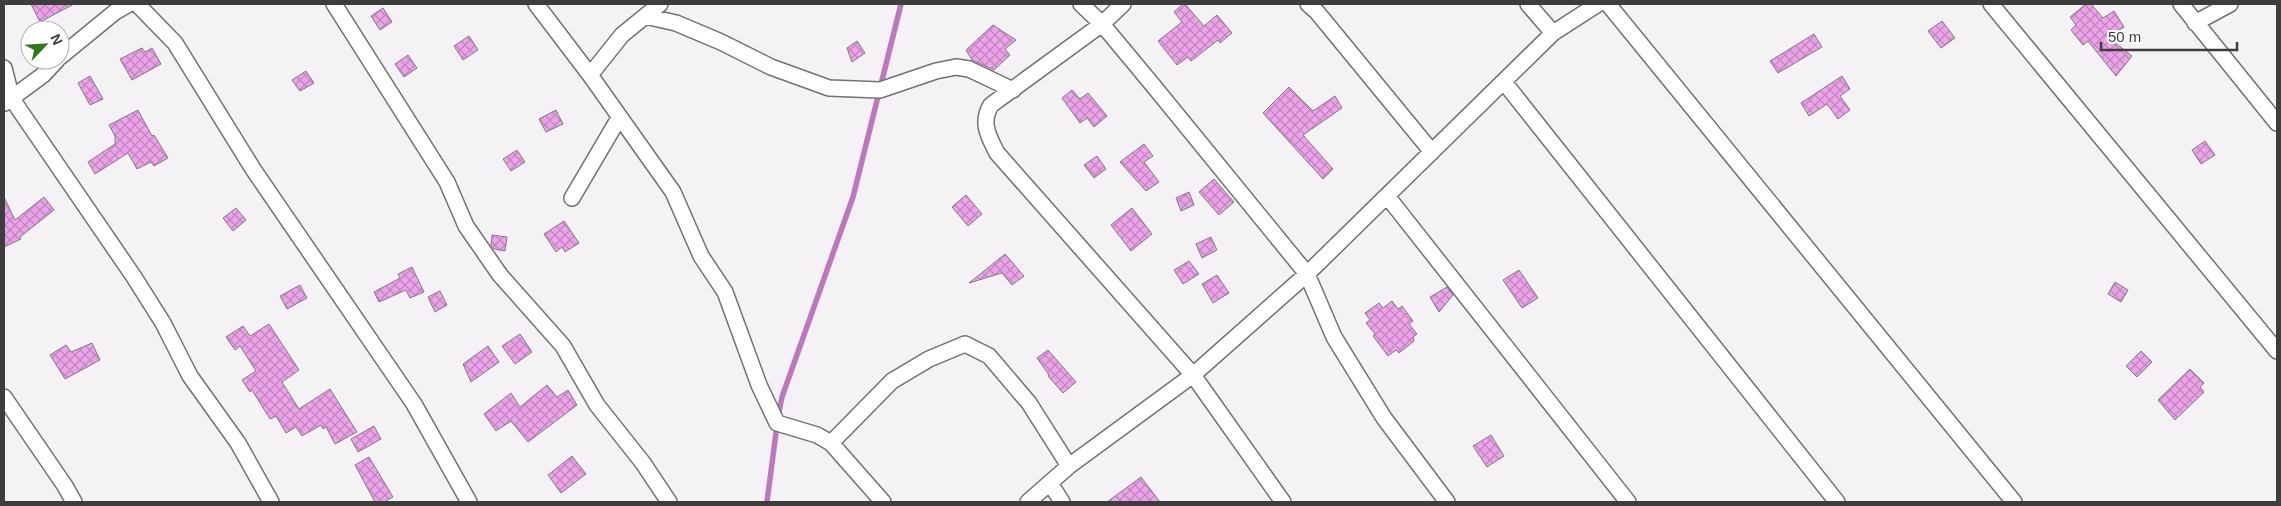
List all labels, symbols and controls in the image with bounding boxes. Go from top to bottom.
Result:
north arrow [20,20,70,70]
scale bar [2101,20,2237,52]
text: 50 m [2108,28,2141,45]
text: N [47,32,66,47]

